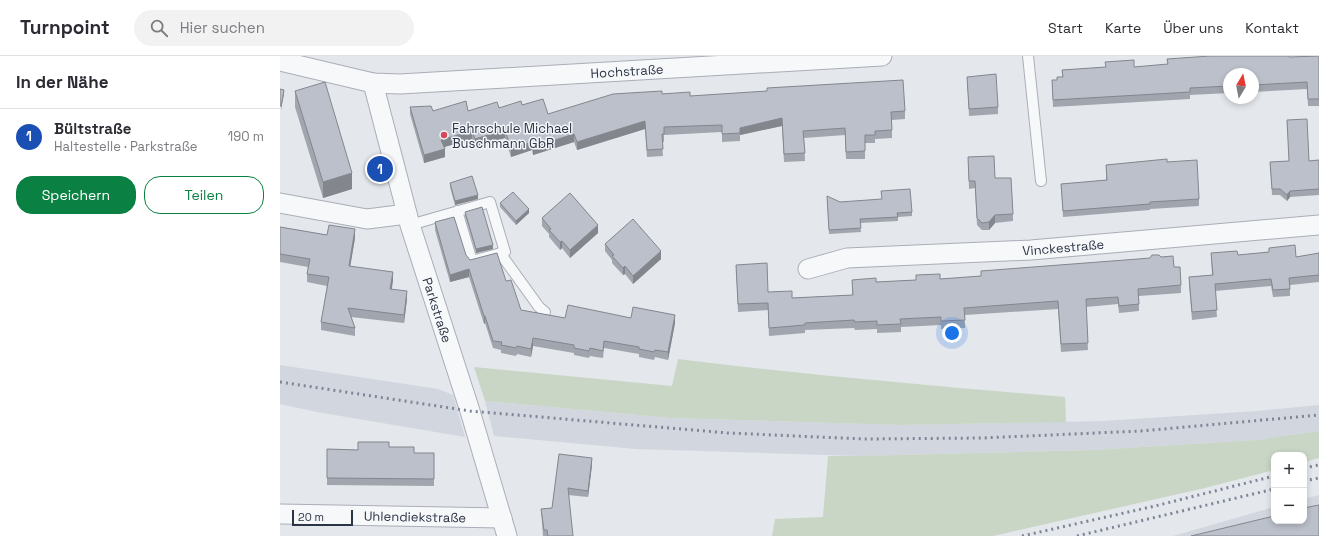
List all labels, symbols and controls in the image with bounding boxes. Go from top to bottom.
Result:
search box [134,10,414,46]
text: Turnpoint [20,15,110,40]
icon: search [148,17,170,39]
text: Hier suchen [180,18,265,37]
text: Start [1048,19,1083,37]
text: Karte [1105,19,1141,37]
text: Über uns [1163,19,1223,37]
text: Kontakt [1245,19,1299,37]
street label: Hochstraße [590,60,664,81]
north arrow [1223,68,1259,104]
text: In der Nähe [16,71,108,93]
text: Bültstraße [54,119,131,138]
place label: Fahrschule Michael Buschmann GbR [452,120,572,152]
text: 1 [26,128,32,145]
text: 190 m [228,128,264,145]
marker: Fahrschule Michael Buschmann GbR [439,130,449,140]
text: Haltestelle · Parkstraße [54,138,198,155]
pin: 1 [367,154,393,184]
button: Speichern [16,176,136,214]
button: Teilen [144,176,264,214]
street label: Vinckestraße [1022,235,1105,259]
street label: Parkstraße [419,275,456,345]
your location [942,323,962,343]
map controls [1271,452,1307,524]
button: + [1271,452,1307,488]
button: − [1271,488,1307,524]
street label: Uhlendiekstraße [364,507,466,526]
scale bar [292,508,353,527]
text: 20 m [298,510,324,524]

